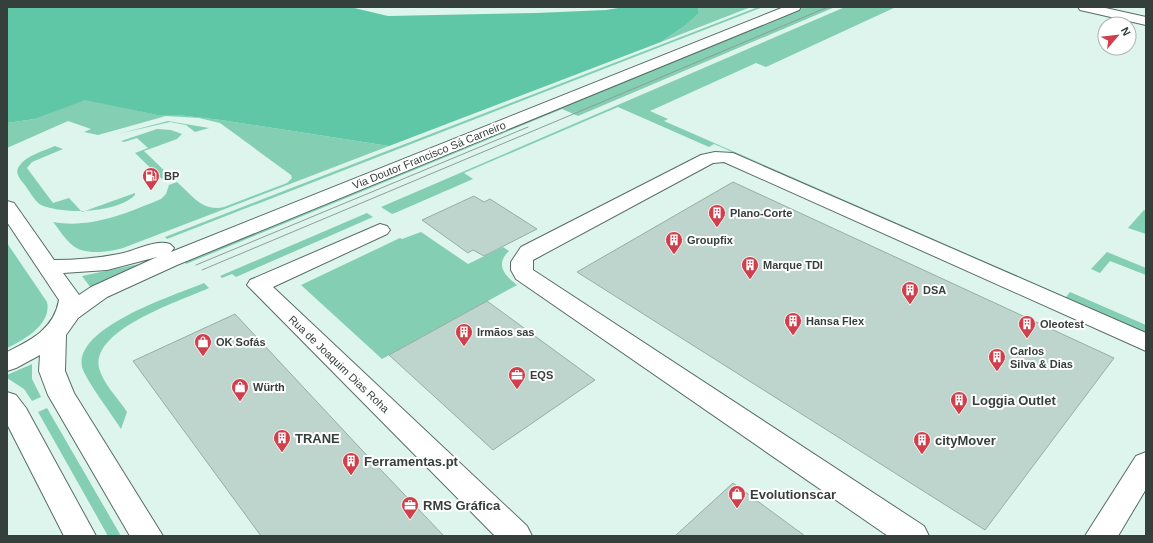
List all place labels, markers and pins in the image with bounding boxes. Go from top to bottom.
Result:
fuel station icon: BP [141,166,161,191]
place label: BP [164,170,179,182]
building icon: Plano-Corte [707,203,727,228]
place label: Plano-Corte [730,207,792,219]
building icon: Groupfix [664,230,684,255]
place label: Groupfix [687,234,734,246]
building icon: Marque TDI [740,255,760,280]
place label: Marque TDI [763,259,823,271]
building icon: DSA [900,280,920,305]
place label: DSA [923,284,946,296]
building icon: Hansa Flex [783,311,803,336]
building icon: Oleotest [1017,314,1037,339]
place label: Hansa Flex [806,315,865,327]
place label: Oleotest [1040,318,1084,330]
building icon: Irmãos sas [454,322,474,347]
place label: Irmãos sas [477,326,534,338]
shop icon: OK Sofás [193,332,213,357]
place label: OK Sofás [216,336,266,348]
place label: Carlos Silva & Dias [1010,345,1073,370]
building icon: Carlos Silva & Dias [987,347,1007,372]
office icon: EQS [507,365,527,390]
place label: EQS [530,369,553,381]
shop icon: Würth [230,377,250,402]
place label: Würth [253,381,285,393]
building icon: Loggia Outlet [949,390,969,415]
place label: Loggia Outlet [972,393,1056,408]
building icon: TRANE [272,428,292,453]
building icon: cityMover [912,430,932,455]
place label: TRANE [295,431,340,446]
place label: cityMover [935,433,996,448]
building icon: Ferramentas.pt [341,451,361,476]
place label: Ferramentas.pt [364,454,459,469]
shop icon: Evolutionscar [727,484,747,509]
place label: Evolutionscar [750,487,836,502]
office icon: RMS Gráfica [400,495,420,520]
place label: RMS Gráfica [423,498,501,513]

